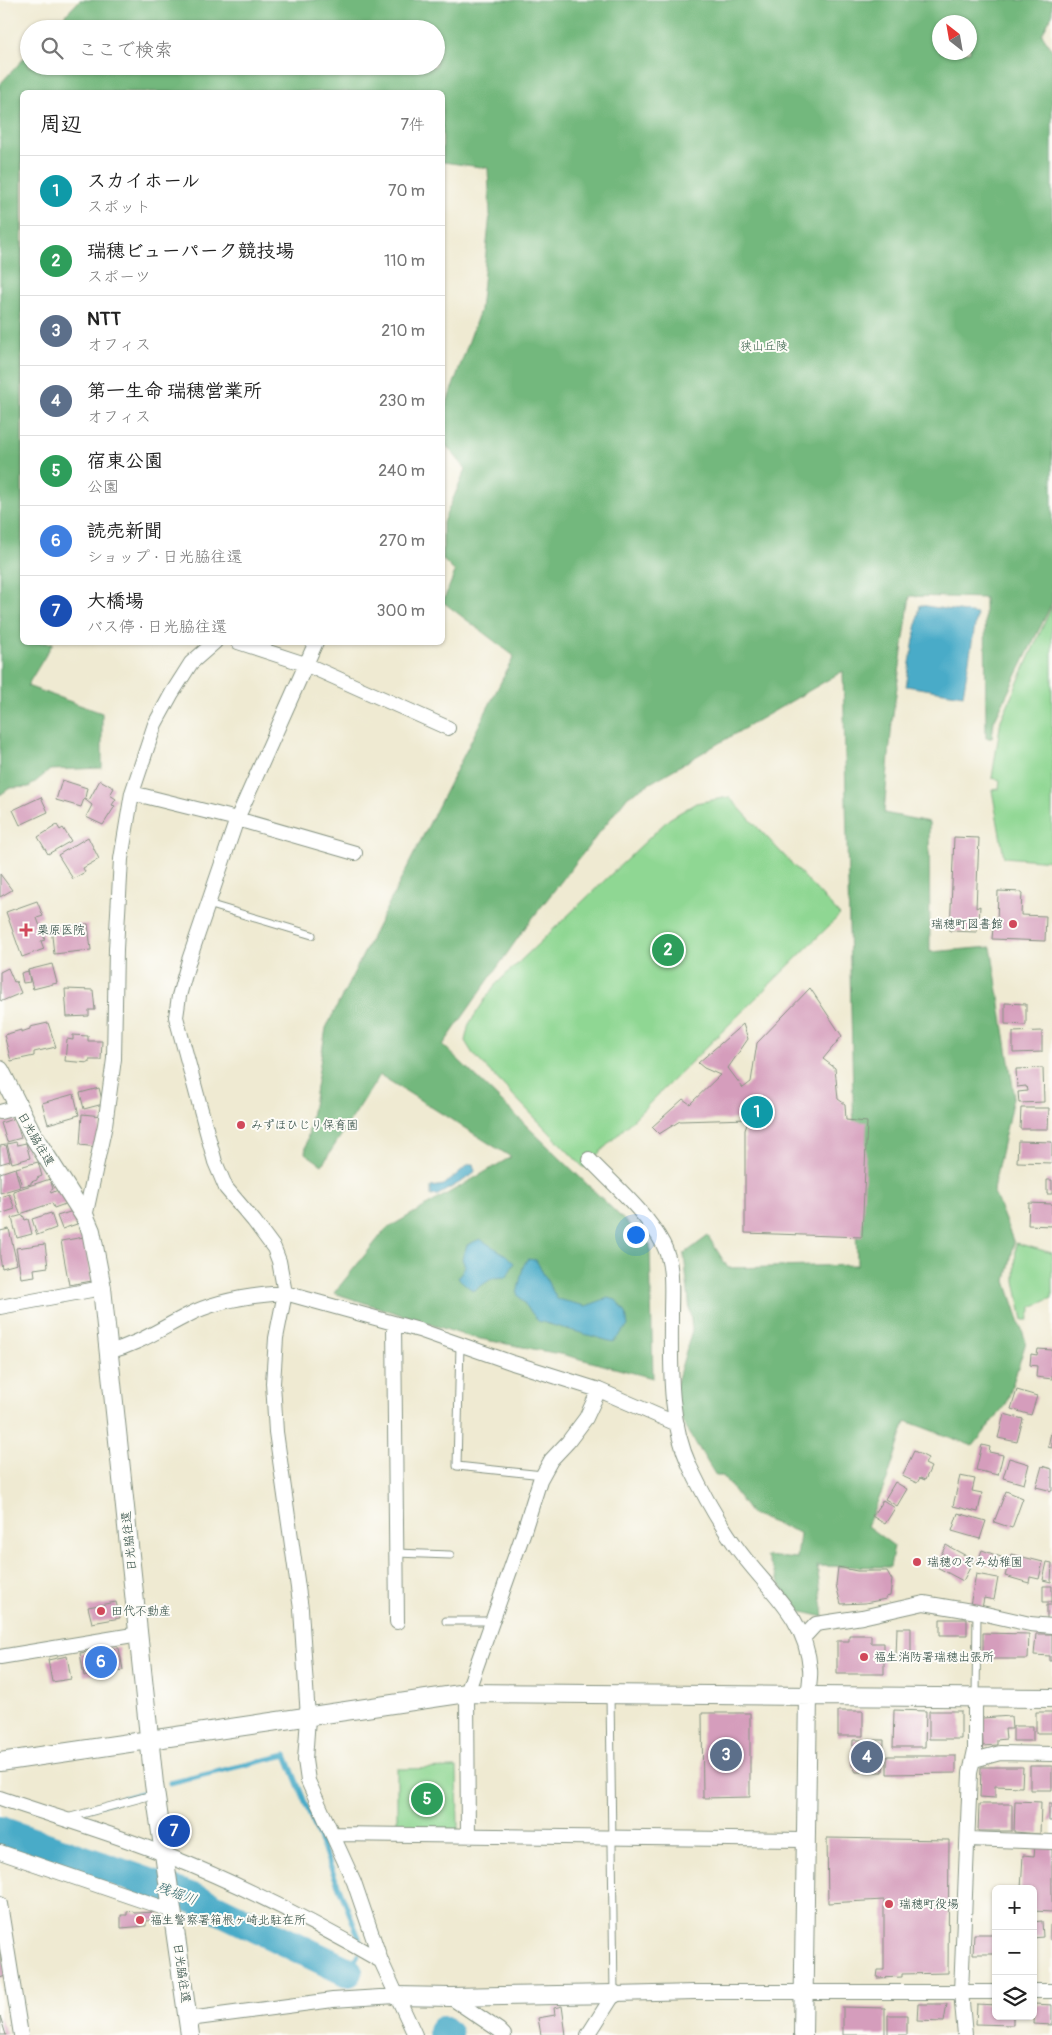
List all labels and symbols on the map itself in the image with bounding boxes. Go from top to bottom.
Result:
north arrow [932,15,977,60]
park label: 狭山丘陵 [740,339,788,354]
place label: 瑞穂町図書館 [931,917,1003,932]
marker: 瑞穂町図書館 [1007,918,1019,930]
marker: 栗原医院 [19,923,33,937]
place label: 栗原医院 [37,923,85,938]
pin: 2 [652,931,684,969]
pin: 1 [741,1093,773,1131]
street label: 日光脇往還 [14,1110,57,1169]
place label: みずほひじり保育園 [251,1118,359,1133]
marker: みずほひじり保育園 [235,1119,247,1131]
your location [623,1222,649,1248]
street label: 日光脇往還 [119,1510,140,1572]
place label: 瑞穂のぞみ幼稚園 [927,1555,1023,1570]
marker: 瑞穂のぞみ幼稚園 [911,1556,923,1568]
place label: 田代不動産 [111,1604,171,1619]
marker: 田代不動産 [95,1605,107,1617]
pin: 6 [85,1643,117,1681]
place label: 福生消防署瑞穂出張所 [874,1650,994,1665]
marker: 福生消防署瑞穂出張所 [858,1651,870,1663]
pin: 3 [710,1736,742,1774]
pin: 4 [851,1738,883,1776]
pin: 5 [411,1780,443,1818]
pin: 7 [158,1812,190,1850]
water label: 残堀川 [154,1878,199,1909]
place label: 瑞穂町役場 [899,1897,959,1912]
marker: 瑞穂町役場 [883,1898,895,1910]
place label: 福生警察署箱根ヶ崎北駐在所 [150,1913,306,1928]
marker: 福生警察署箱根ヶ崎北駐在所 [134,1914,146,1926]
street label: 日光脇往還 [170,1942,193,2004]

